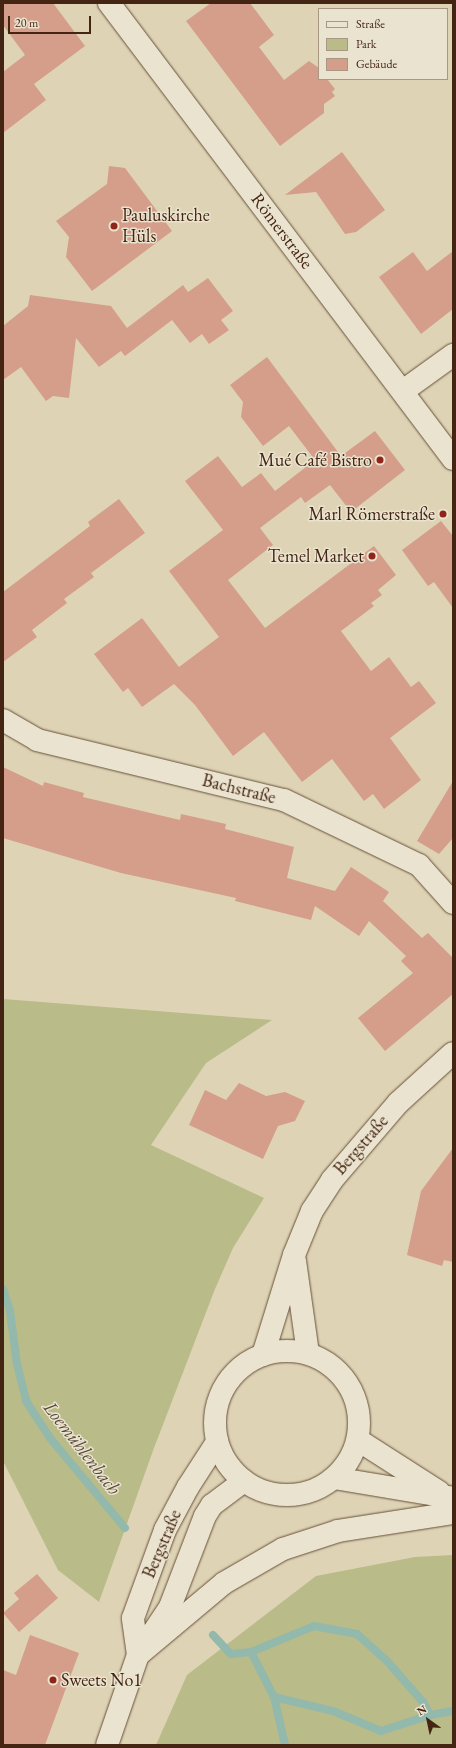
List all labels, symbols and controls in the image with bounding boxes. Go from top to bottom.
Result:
scale bar [10,8,93,34]
legend [318,8,448,80]
text: 20 m [15,15,38,31]
text: Straße [356,16,385,32]
text: Park [356,36,376,52]
text: Gebäude [356,56,397,72]
street label: Römerstraße [246,189,318,273]
place label: Pauluskirche Hüls [122,205,210,248]
marker: Pauluskirche Hüls [109,221,119,231]
place label: Mué Café Bistro [258,449,372,471]
marker: Mué Café Bistro [375,455,385,465]
place label: Marl Römerstraße [308,503,435,525]
marker: Marl Römerstraße [438,509,448,519]
place label: Temel Market [268,545,364,567]
marker: Temel Market [367,551,377,561]
street label: Bachstraße [200,769,278,809]
street label: Bergstraße [329,1111,393,1179]
water label: Loemühlenbach [38,1397,126,1499]
street label: Bergstraße [138,1507,186,1581]
place label: Sweets No1 [61,1669,142,1691]
marker: Sweets No1 [48,1675,58,1685]
north arrow [408,1700,448,1740]
text: N [414,1702,429,1718]

